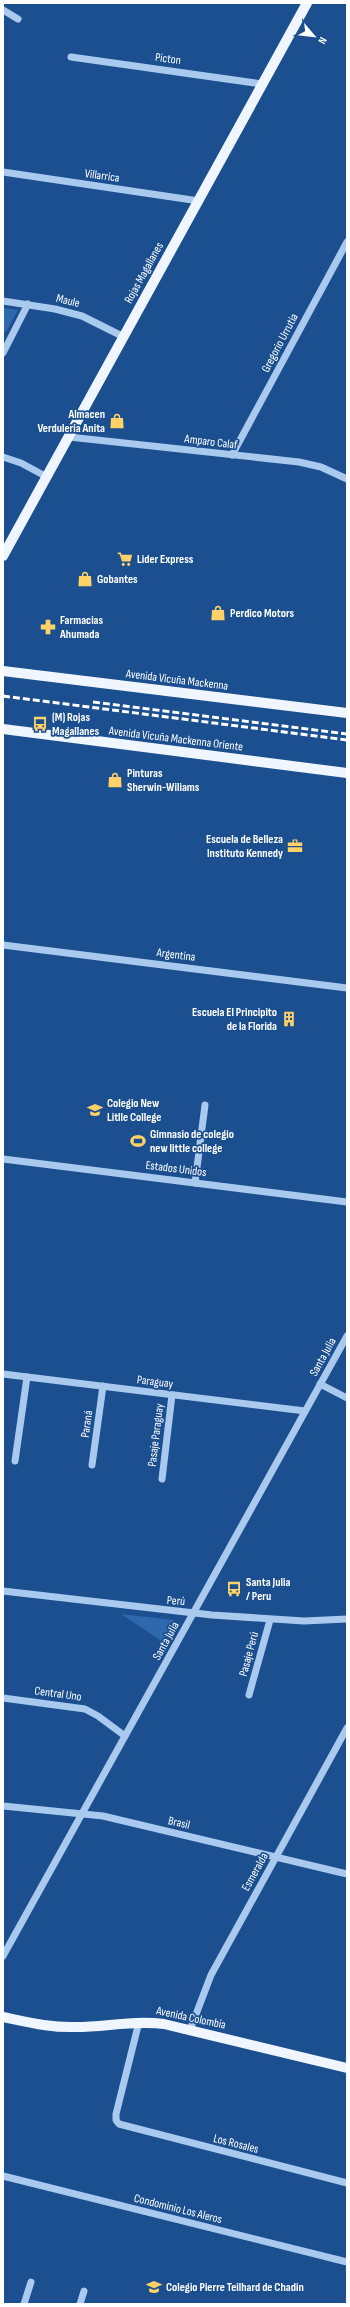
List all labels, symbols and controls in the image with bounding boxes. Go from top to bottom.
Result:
north arrow [294,16,334,56]
text: N [315,35,330,46]
street label: Picton [154,50,182,68]
street label: Villarrica [84,166,121,186]
street label: Rojas Magallanes [121,240,167,306]
street label: Maule [55,291,82,311]
street label: Gregorio Urrutia [258,311,302,375]
place label: Almacen Verduleria Anita [37,407,105,436]
shop icon: Almacen Verduleria Anita [108,412,126,430]
street label: Amparo Calaf [183,431,239,453]
supermarket icon: Lider Express [116,550,134,568]
place label: Lider Express [137,552,194,567]
shop icon: Gobantes [76,570,94,588]
place label: Gobantes [97,572,138,587]
shop icon: Perdico Motors [209,604,227,622]
place label: Perdico Motors [230,606,294,621]
place label: Farmacias Ahumada [59,613,103,642]
pharmacy icon: Farmacias Ahumada [39,618,57,636]
street label: Avenida Vicuña Mackenna [124,666,229,694]
place label: (M) Rojas Magallanes [52,710,100,739]
bus stop icon: (M) Rojas Magallanes [31,715,49,733]
street label: Avenida Vicuña Mackenna Oriente [107,723,244,755]
place label: Pinturas Sherwin-Wiliams [127,766,200,795]
shop icon: Pinturas Sherwin-Wiliams [106,771,124,789]
place label: Escuela de Belleza Instituto Kennedy [206,832,283,861]
office icon: Escuela de Belleza Instituto Kennedy [286,837,304,855]
street label: Argentina [155,945,197,965]
place label: Escuela El Principito de la Florida [192,1005,277,1034]
building icon: Escuela El Principito de la Florida [280,1010,298,1028]
place label: Colegio New Litlle College [107,1096,161,1125]
school or university icon: Colegio New Litlle College [86,1101,104,1119]
place label: Gimnasio de colegio new little college [150,1127,234,1156]
sports icon: Gimnasio de colegio new little college [129,1132,147,1150]
street label: Estados Unidos [145,1158,207,1180]
street label: Santa Julia [306,1335,340,1379]
street label: Paraguay [136,1372,174,1392]
street label: Pasaje Paraguay [145,1402,167,1468]
street label: Paraná [78,1409,96,1438]
place label: Santa Julia / Peru [246,1575,290,1604]
bus stop icon: Santa Julia / Peru [225,1580,243,1598]
street label: Perú [166,1593,186,1609]
street label: Santa Julia [149,1619,183,1663]
street label: Pasaje Perú [236,1630,262,1678]
street label: Central Uno [33,1683,83,1705]
street label: Brasil [167,1813,191,1833]
street label: Esmeralda [238,1850,272,1894]
street label: Avenida Colombia [154,2003,228,2033]
street label: Los Rosales [212,2131,260,2157]
street label: Condominio Los Aleros [132,2191,224,2227]
school or university icon: Colegio Pierre Teilhard de Chadin [145,2278,163,2296]
place label: Colegio Pierre Teilhard de Chadin [166,2280,304,2295]

